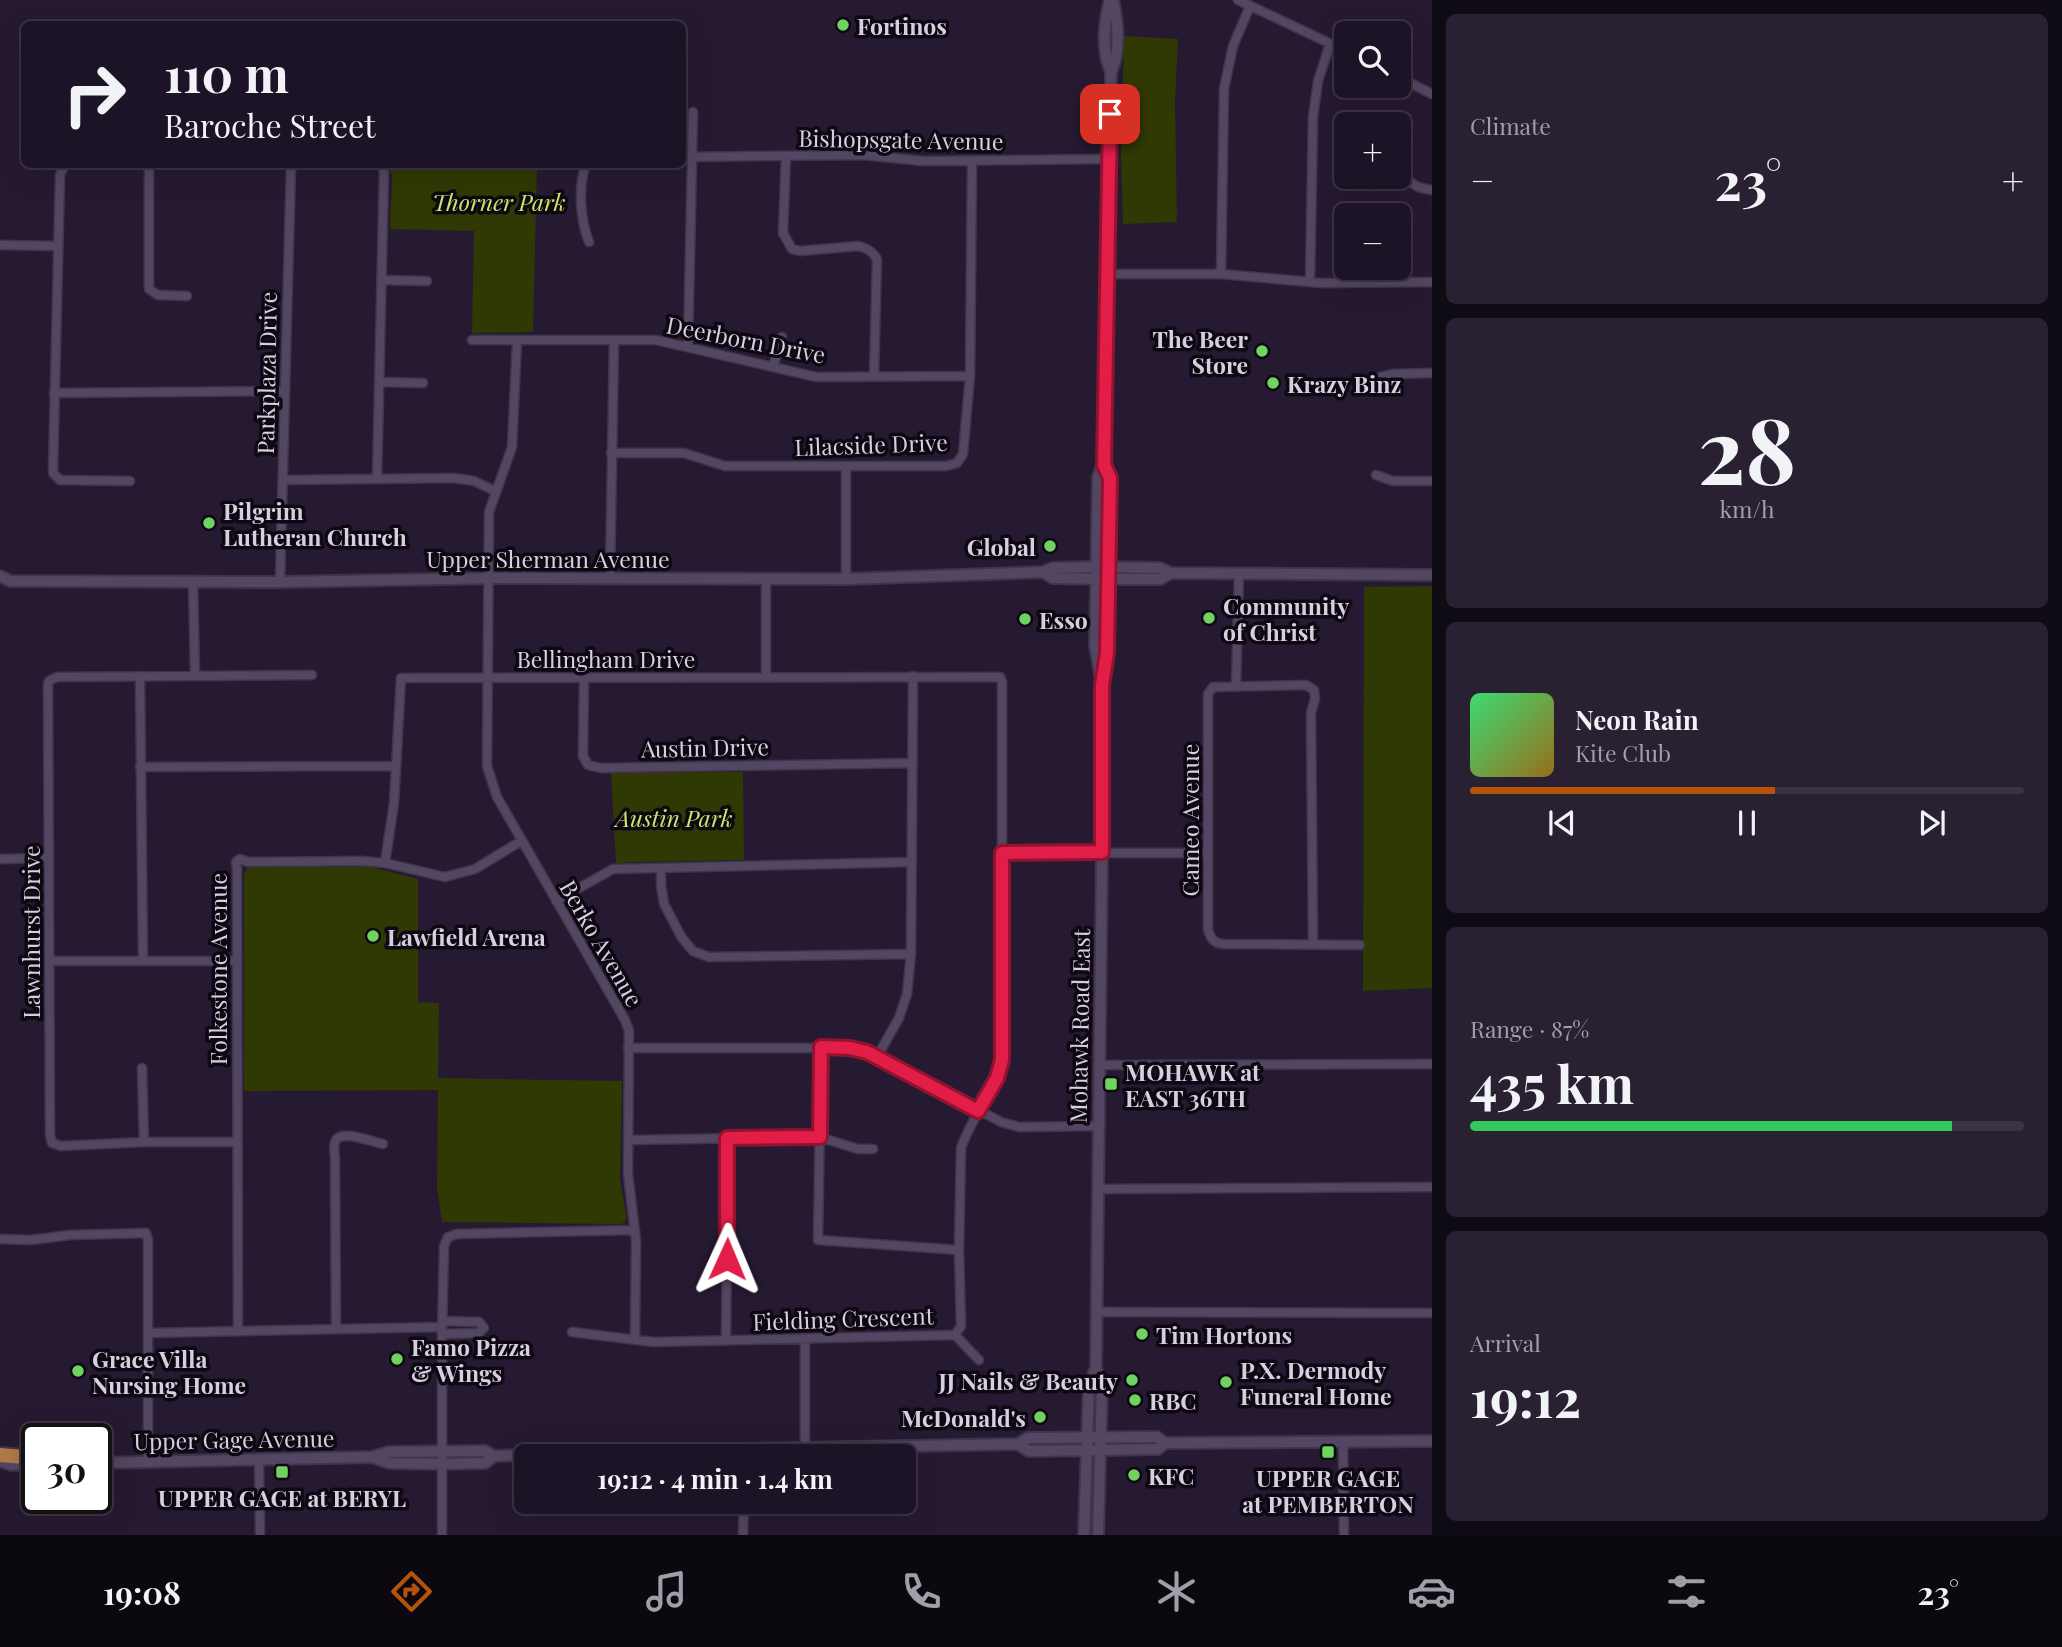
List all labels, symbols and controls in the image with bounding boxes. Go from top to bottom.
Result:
place label: Fortinos [857,10,947,41]
marker: Fortinos [835,17,851,33]
map controls [1334,21,1411,280]
button: search [1334,21,1411,98]
text: 110 m [164,40,289,105]
icon: right [49,49,140,140]
pin [1080,84,1140,144]
icon: arrive [1091,95,1129,133]
text: Baroche Street [164,103,375,146]
text: Climate [1470,110,1551,141]
button: + [1334,112,1411,189]
street label: Bishopsgate Avenue [798,122,1004,156]
text: 23° [1715,145,1782,214]
text: − [1470,154,1495,205]
text: + [2002,154,2024,205]
park label: Thorner Park [432,186,566,217]
button: − [1334,203,1411,280]
street label: Parkplaza Drive [249,291,283,455]
street label: Deerborn Drive [664,308,828,370]
place label: The Beer Store [1153,323,1248,380]
marker: The Beer Store [1254,343,1270,359]
place label: Krazy Binz [1287,368,1401,399]
marker: Krazy Binz [1265,375,1281,391]
text: 28 [1698,387,1796,508]
street label: Lilacside Drive [794,426,948,462]
text: km/h [1719,493,1775,524]
place label: Pilgrim Lutheran Church [223,495,407,552]
marker: Pilgrim Lutheran Church [201,515,217,531]
place label: Global [967,531,1036,562]
marker: Global [1042,538,1058,554]
street label: Upper Sherman Avenue [426,543,670,574]
place label: Community of Christ [1223,590,1349,647]
place label: Esso [1039,604,1088,635]
marker: Community of Christ [1201,610,1217,626]
marker: Esso [1017,611,1033,627]
street label: Bellingham Drive [517,643,695,674]
text: Neon Rain [1575,702,1699,737]
street label: Austin Drive [640,730,769,764]
text: Kite Club [1575,737,1671,768]
street label: Cameo Avenue [1174,744,1205,896]
park label: Austin Park [613,802,733,833]
icon: previous [1543,804,1581,842]
icon: pause [1728,804,1766,842]
icon: next [1913,804,1951,842]
street label: Lawnhurst Drive [15,845,46,1019]
street label: Folkestone Avenue [202,873,233,1065]
street label: Berko Avenue [553,874,651,1012]
place label: Lawfield Arena [387,921,546,952]
marker: Lawfield Arena [365,928,381,944]
street label: Mohawk Road East [1062,928,1096,1123]
text: Range · 87% [1470,1013,1589,1044]
text: 435 km [1470,1048,1634,1117]
place label: MOHAWK at EAST 36TH [1125,1056,1261,1113]
marker: MOHAWK at EAST 36TH [1103,1076,1119,1092]
position arrow [690,1222,764,1296]
street label: Fielding Crescent [752,1299,935,1337]
place label: Tim Hortons [1156,1319,1292,1350]
marker: Tim Hortons [1134,1326,1150,1342]
text: Arrival [1470,1327,1541,1358]
place label: Famo Pizza & Wings [411,1331,531,1388]
place label: Grace Villa Nursing Home [92,1343,246,1400]
marker: Famo Pizza & Wings [389,1351,405,1367]
place label: P.X. Dermody Funeral Home [1240,1354,1392,1411]
text: 19:12 [1470,1362,1581,1431]
marker: Grace Villa Nursing Home [70,1363,86,1379]
place label: JJ Nails & Beauty [938,1365,1118,1396]
marker: JJ Nails & Beauty [1124,1372,1140,1388]
marker: P.X. Dermody Funeral Home [1218,1374,1234,1390]
place label: RBC [1149,1385,1197,1416]
marker: RBC [1127,1392,1143,1408]
place label: McDonald's [901,1402,1026,1433]
marker: McDonald's [1032,1409,1048,1425]
street label: Upper Gage Avenue [133,1422,335,1456]
speed limit sign: 30 [21,1423,112,1514]
marker: UPPER GAGE at PEMBERTON [1320,1444,1336,1460]
place label: KFC [1148,1460,1194,1491]
text: 19:12 · 4 min · 1.4 km [597,1461,833,1496]
place label: UPPER GAGE at PEMBERTON [1242,1462,1414,1519]
marker: UPPER GAGE at BERYL [274,1464,290,1480]
marker: KFC [1126,1467,1142,1483]
place label: UPPER GAGE at BERYL [158,1482,406,1513]
icon: directions [387,1567,436,1616]
icon: music [642,1567,691,1616]
icon: phone [897,1567,946,1616]
icon: climate [1152,1567,1201,1616]
icon: car [1407,1567,1456,1616]
icon: filters [1662,1567,1711,1616]
text: 19:08 [103,1570,181,1613]
text: 23° [1918,1570,1959,1613]

